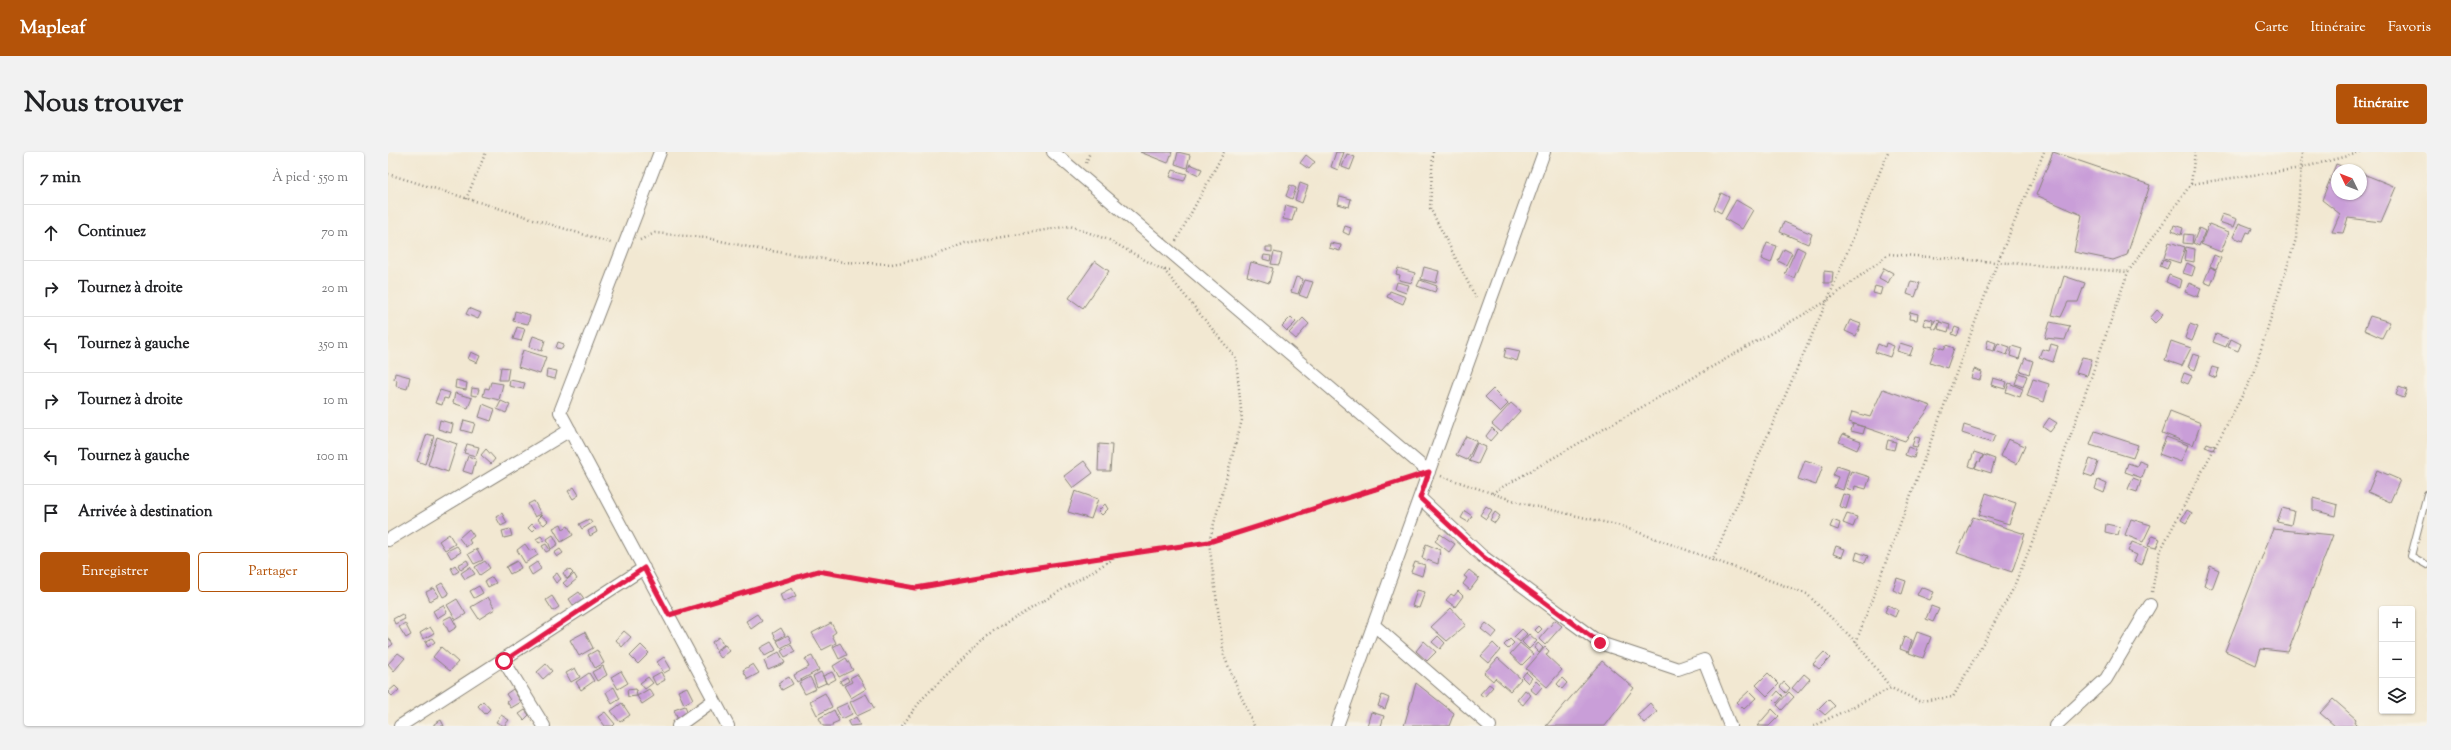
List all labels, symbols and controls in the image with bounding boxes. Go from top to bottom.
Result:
text: Mapleaf [20,15,86,42]
text: Carte [2255,18,2288,38]
text: Itinéraire [2310,18,2366,38]
text: Favoris [2388,18,2431,38]
text: Nous trouver [24,84,183,124]
button: Itinéraire [2336,84,2427,124]
north arrow [2331,164,2367,200]
text: 7 min [40,166,81,190]
text: À pied · 550 m [272,169,348,187]
icon: ahead [40,222,62,244]
text: Continuez [78,222,146,243]
text: 70 m [321,224,348,242]
icon: right [40,278,62,300]
text: Tournez à droite [78,278,183,299]
text: 20 m [322,280,348,298]
icon: left [40,334,62,356]
text: Tournez à gauche [78,334,189,355]
text: 350 m [318,336,348,354]
icon: right [40,390,62,412]
text: Tournez à droite [78,390,183,411]
text: 10 m [323,392,348,410]
icon: left [40,446,62,468]
text: Tournez à gauche [78,446,189,467]
text: 100 m [316,448,348,466]
icon: arrive [40,502,62,524]
text: Arrivée à destination [78,502,213,523]
button: Enregistrer [40,552,190,592]
button: Partager [198,552,348,592]
map controls [2379,606,2415,714]
button: + [2379,606,2415,642]
route end [1591,634,1609,652]
button: − [2379,642,2415,678]
route start [495,652,513,670]
button: layers [2379,678,2415,714]

